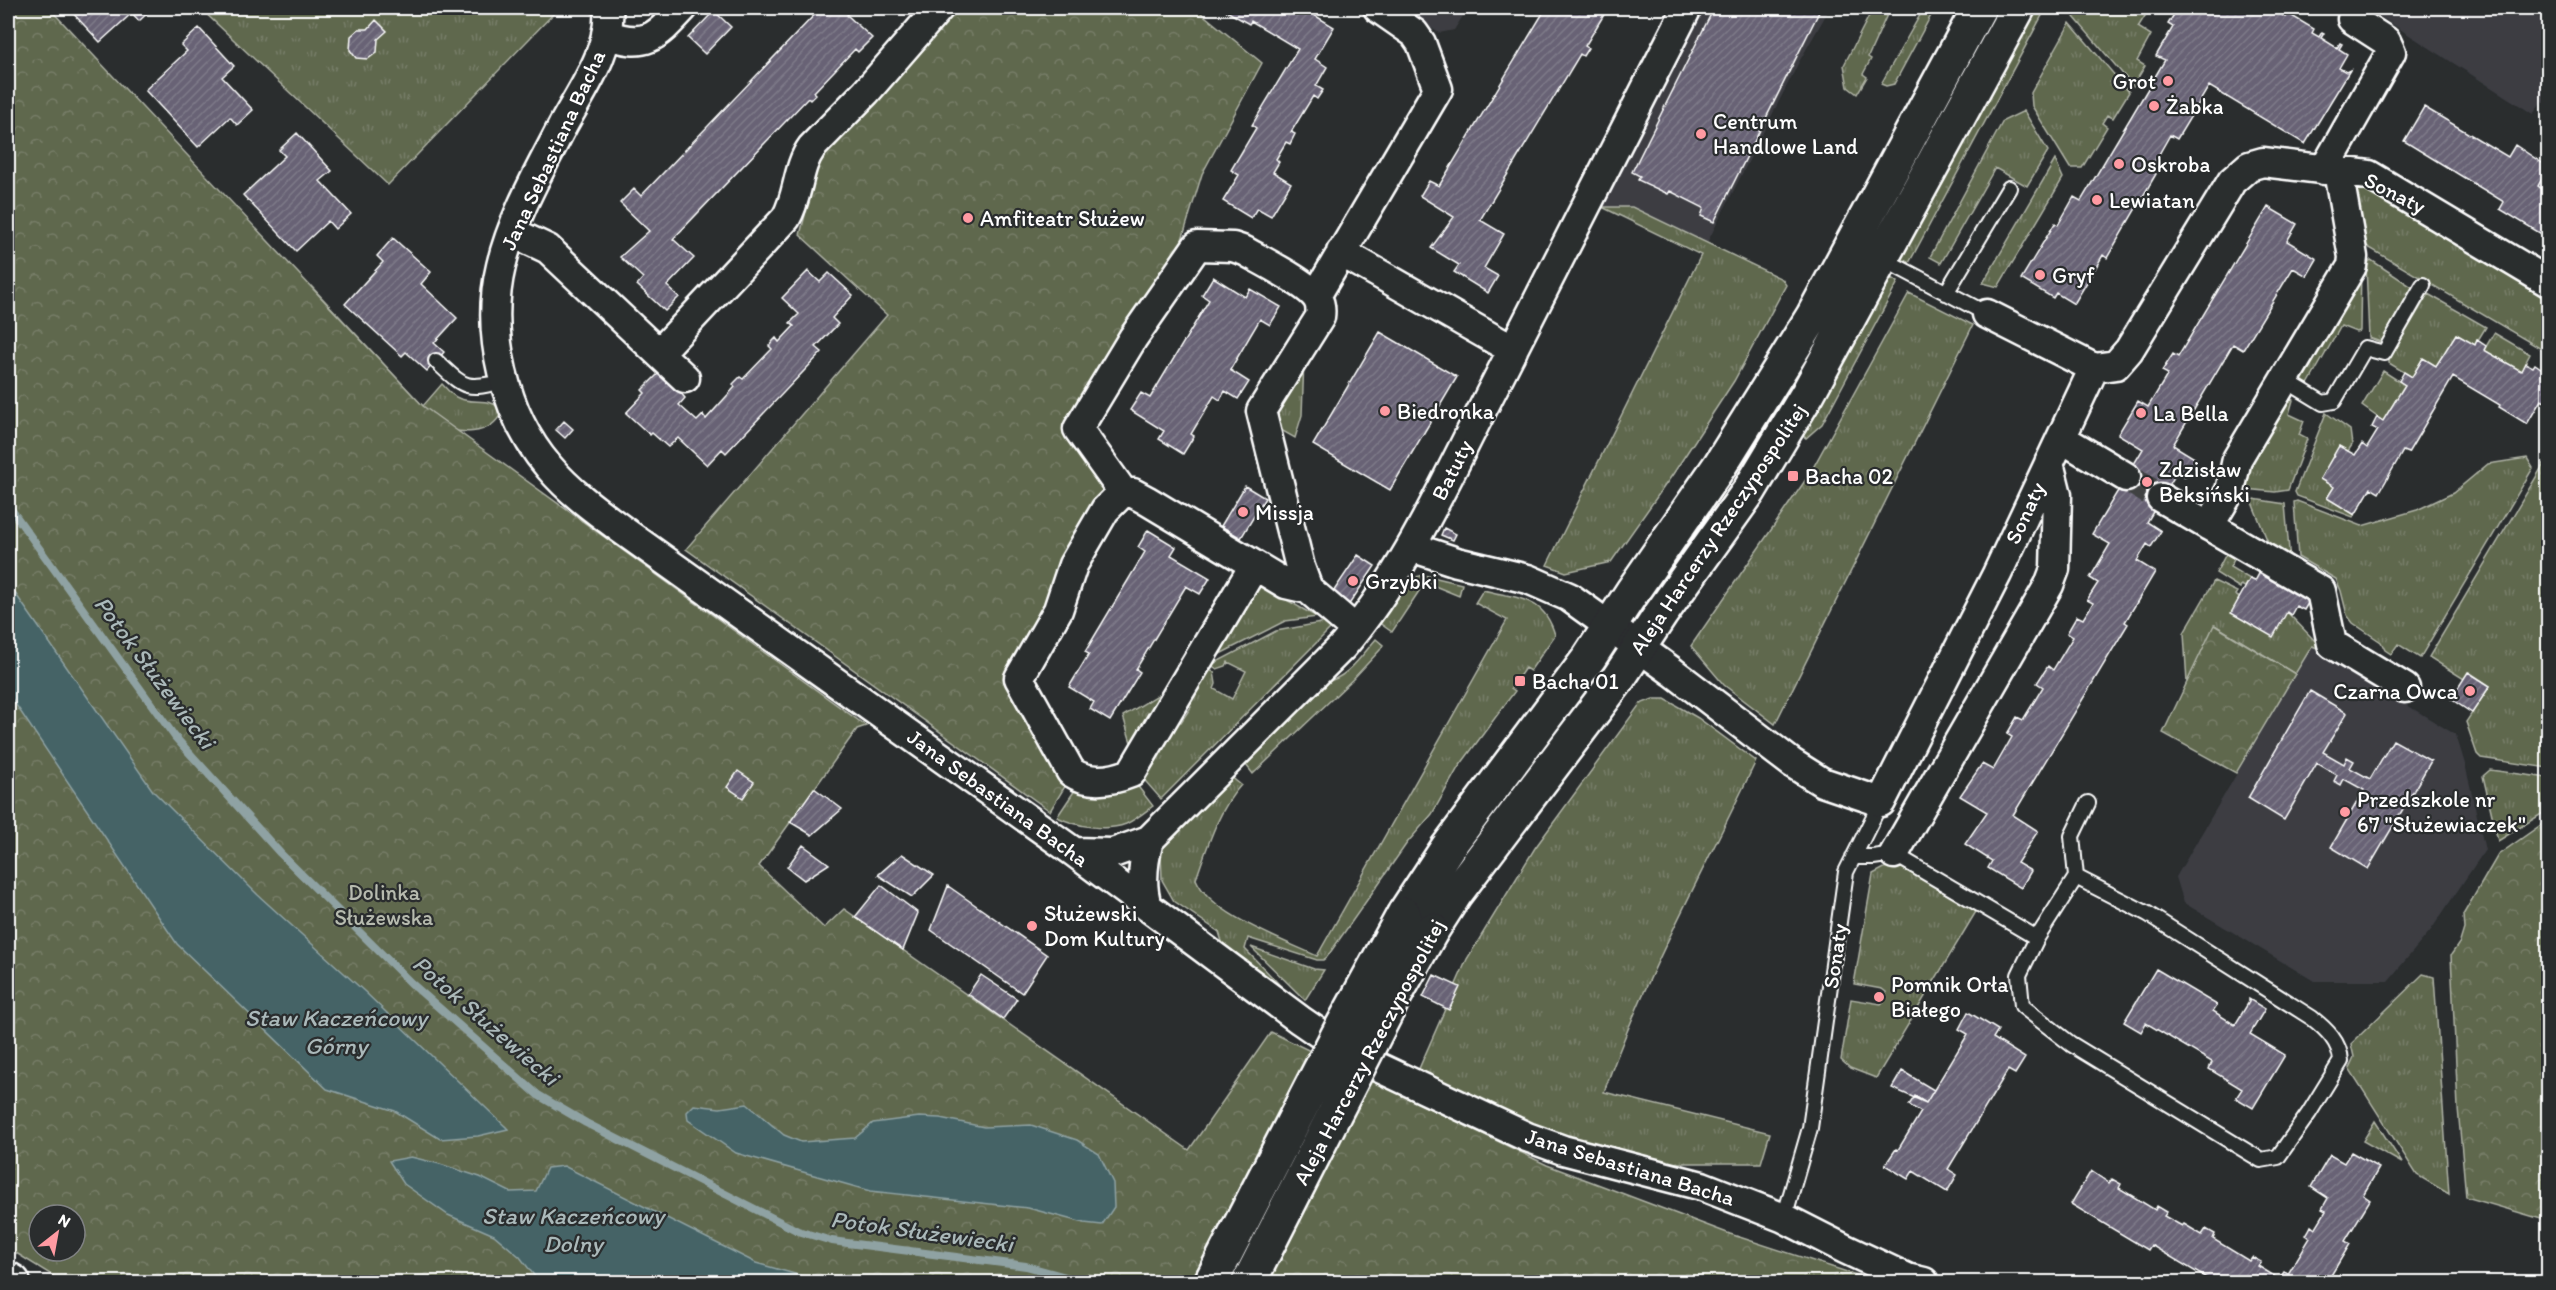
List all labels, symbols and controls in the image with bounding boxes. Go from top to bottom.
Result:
street label: Jana Sebastiana Bacha [495,45,611,254]
place label: Grot [2113,68,2156,95]
marker: Grot [2161,74,2175,88]
place label: Żabka [2166,93,2224,120]
marker: Żabka [2147,99,2161,113]
place label: Centrum Handlowe Land [1713,108,1858,160]
marker: Centrum Handlowe Land [1694,127,1708,141]
place label: Oskroba [2131,151,2210,178]
marker: Oskroba [2112,157,2126,171]
street label: Sonaty [2360,166,2431,220]
place label: Lewiatan [2109,187,2195,214]
marker: Lewiatan [2090,193,2104,207]
place label: Amfiteatr Służew [980,205,1145,232]
marker: Amfiteatr Służew [961,211,975,225]
place label: Gryf [2052,262,2095,289]
marker: Gryf [2033,268,2047,282]
place label: Biedronka [1397,398,1495,425]
street label: Aleja Harcerzy Rzeczypospolitej [1624,398,1812,660]
place label: La Bella [2153,400,2229,427]
marker: Biedronka [1378,404,1392,418]
marker: La Bella [2134,406,2148,420]
street label: Batuty [1425,435,1479,505]
place label: Zdzisław Beksiński [2159,456,2250,508]
place label: Bacha 02 [1805,463,1894,490]
marker: Bacha 02 [1786,469,1800,483]
marker: Zdzisław Beksiński [2140,475,2154,489]
street label: Sonaty [1999,477,2051,548]
place label: Missja [1255,499,1314,526]
marker: Missja [1236,505,1250,519]
place label: Grzybki [1365,568,1438,595]
marker: Grzybki [1346,574,1360,588]
water label: Potok Służewiecki [88,590,224,756]
place label: Bacha 01 [1532,668,1619,695]
marker: Bacha 01 [1513,674,1527,688]
place label: Czarna Owca [2333,678,2459,705]
marker: Czarna Owca [2463,684,2477,698]
street label: Jana Sebastiana Bacha [902,723,1094,873]
place label: Przedszkole nr 67 "Służewiaczek" [2357,786,2526,838]
marker: Przedszkole nr 67 "Służewiaczek" [2338,805,2352,819]
park label: Dolinka Służewska [334,879,434,931]
place label: Służewski Dom Kultury [1044,900,1166,952]
street label: Aleja Harcerzy Rzeczypospolitej [1287,914,1451,1190]
marker: Służewski Dom Kultury [1025,919,1039,933]
street label: Sonaty [1817,921,1853,990]
water label: Potok Służewiecki [407,949,567,1093]
place label: Pomnik Orła Białego [1891,971,2009,1023]
marker: Pomnik Orła Białego [1872,990,1886,1004]
water label: Staw Kaczeńcowy Górny [245,1003,430,1060]
street label: Jana Sebastiana Bacha [1522,1122,1739,1212]
water label: Staw Kaczeńcowy Dolny [482,1201,667,1258]
north arrow [27,1203,87,1263]
water label: Potok Służewiecki [829,1204,1018,1259]
text: N [55,1210,74,1231]

